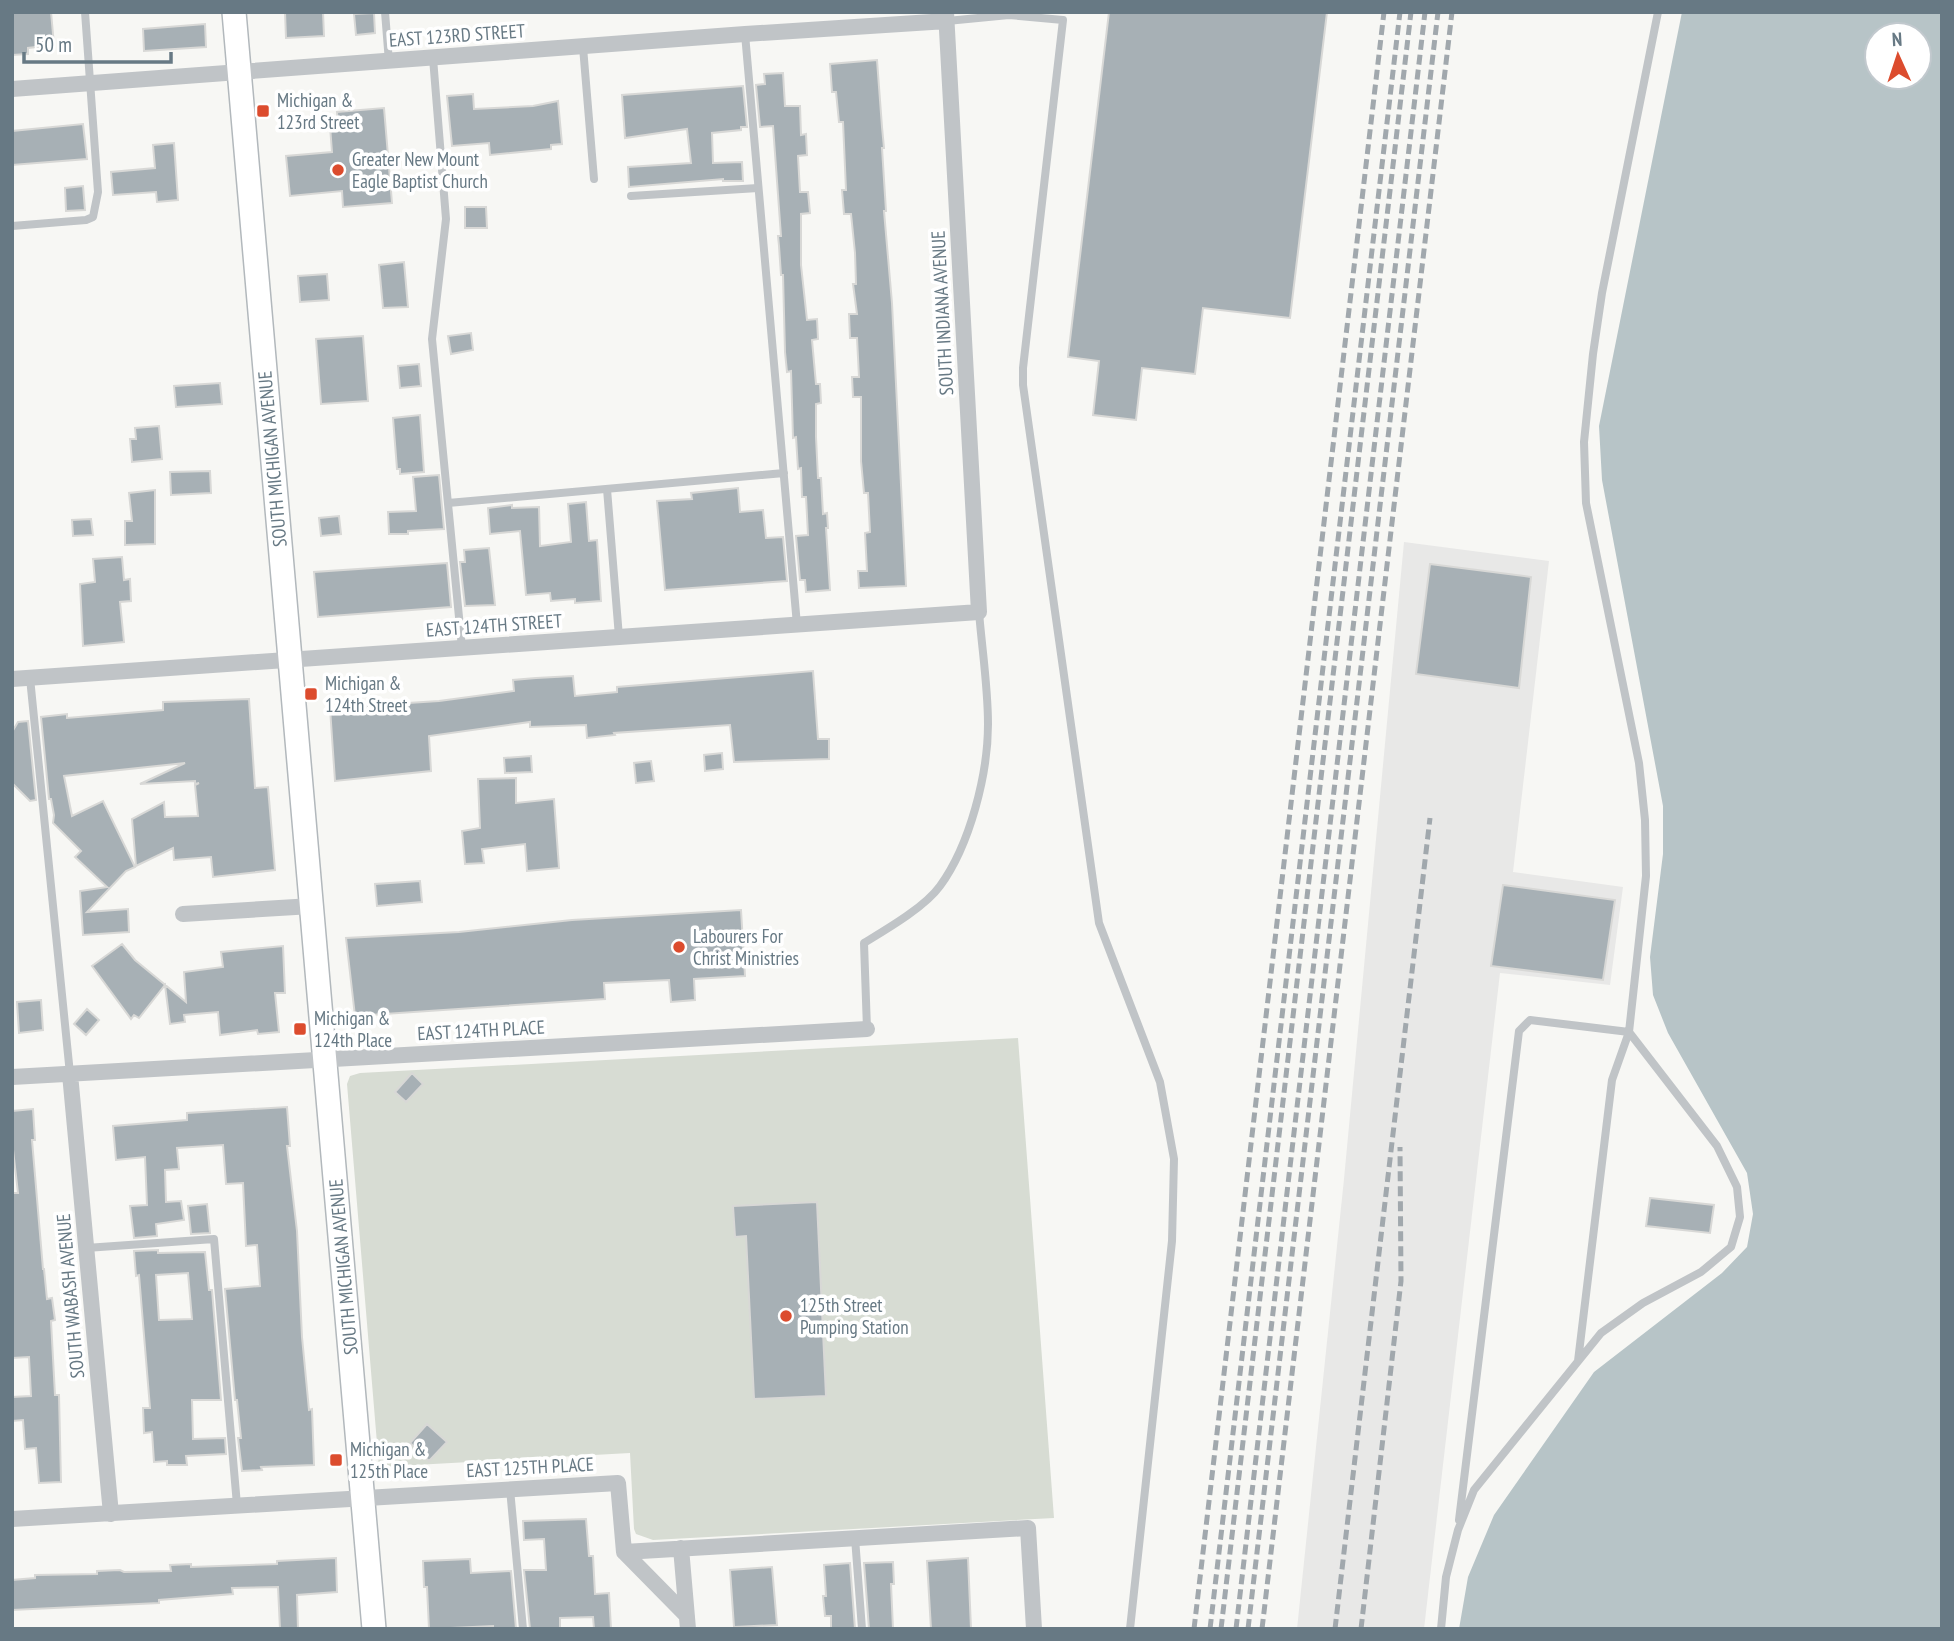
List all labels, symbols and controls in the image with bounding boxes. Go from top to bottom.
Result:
street label: EAST 123RD STREET [388,18,526,52]
scale bar [24,21,172,65]
north arrow [1863,21,1933,91]
text: N [1891,27,1903,51]
text: 50 m [35,31,72,58]
place label: Michigan & 123rd Street [277,88,360,134]
marker: Michigan & 123rd Street [255,103,271,119]
place label: Greater New Mount Eagle Baptist Church [352,147,488,193]
marker: Greater New Mount Eagle Baptist Church [330,162,346,178]
street label: SOUTH INDIANA AVENUE [926,230,958,396]
street label: SOUTH MICHIGAN AVENUE [252,370,292,548]
street label: EAST 124TH STREET [425,608,563,642]
place label: Michigan & 124th Street [325,671,408,717]
marker: Michigan & 124th Street [303,686,319,702]
place label: Labourers For Christ Ministries [693,924,799,970]
marker: Labourers For Christ Ministries [671,939,687,955]
place label: Michigan & 124th Place [314,1006,392,1052]
street label: EAST 124TH PLACE [417,1015,545,1045]
marker: Michigan & 124th Place [292,1021,308,1037]
street label: SOUTH MICHIGAN AVENUE [323,1178,363,1356]
street label: SOUTH WABASH AVENUE [51,1213,89,1379]
place label: 125th Street Pumping Station [800,1293,909,1339]
marker: 125th Street Pumping Station [778,1308,794,1324]
place label: Michigan & 125th Place [350,1437,428,1483]
marker: Michigan & 125th Place [328,1452,344,1468]
street label: EAST 125TH PLACE [466,1452,594,1482]

